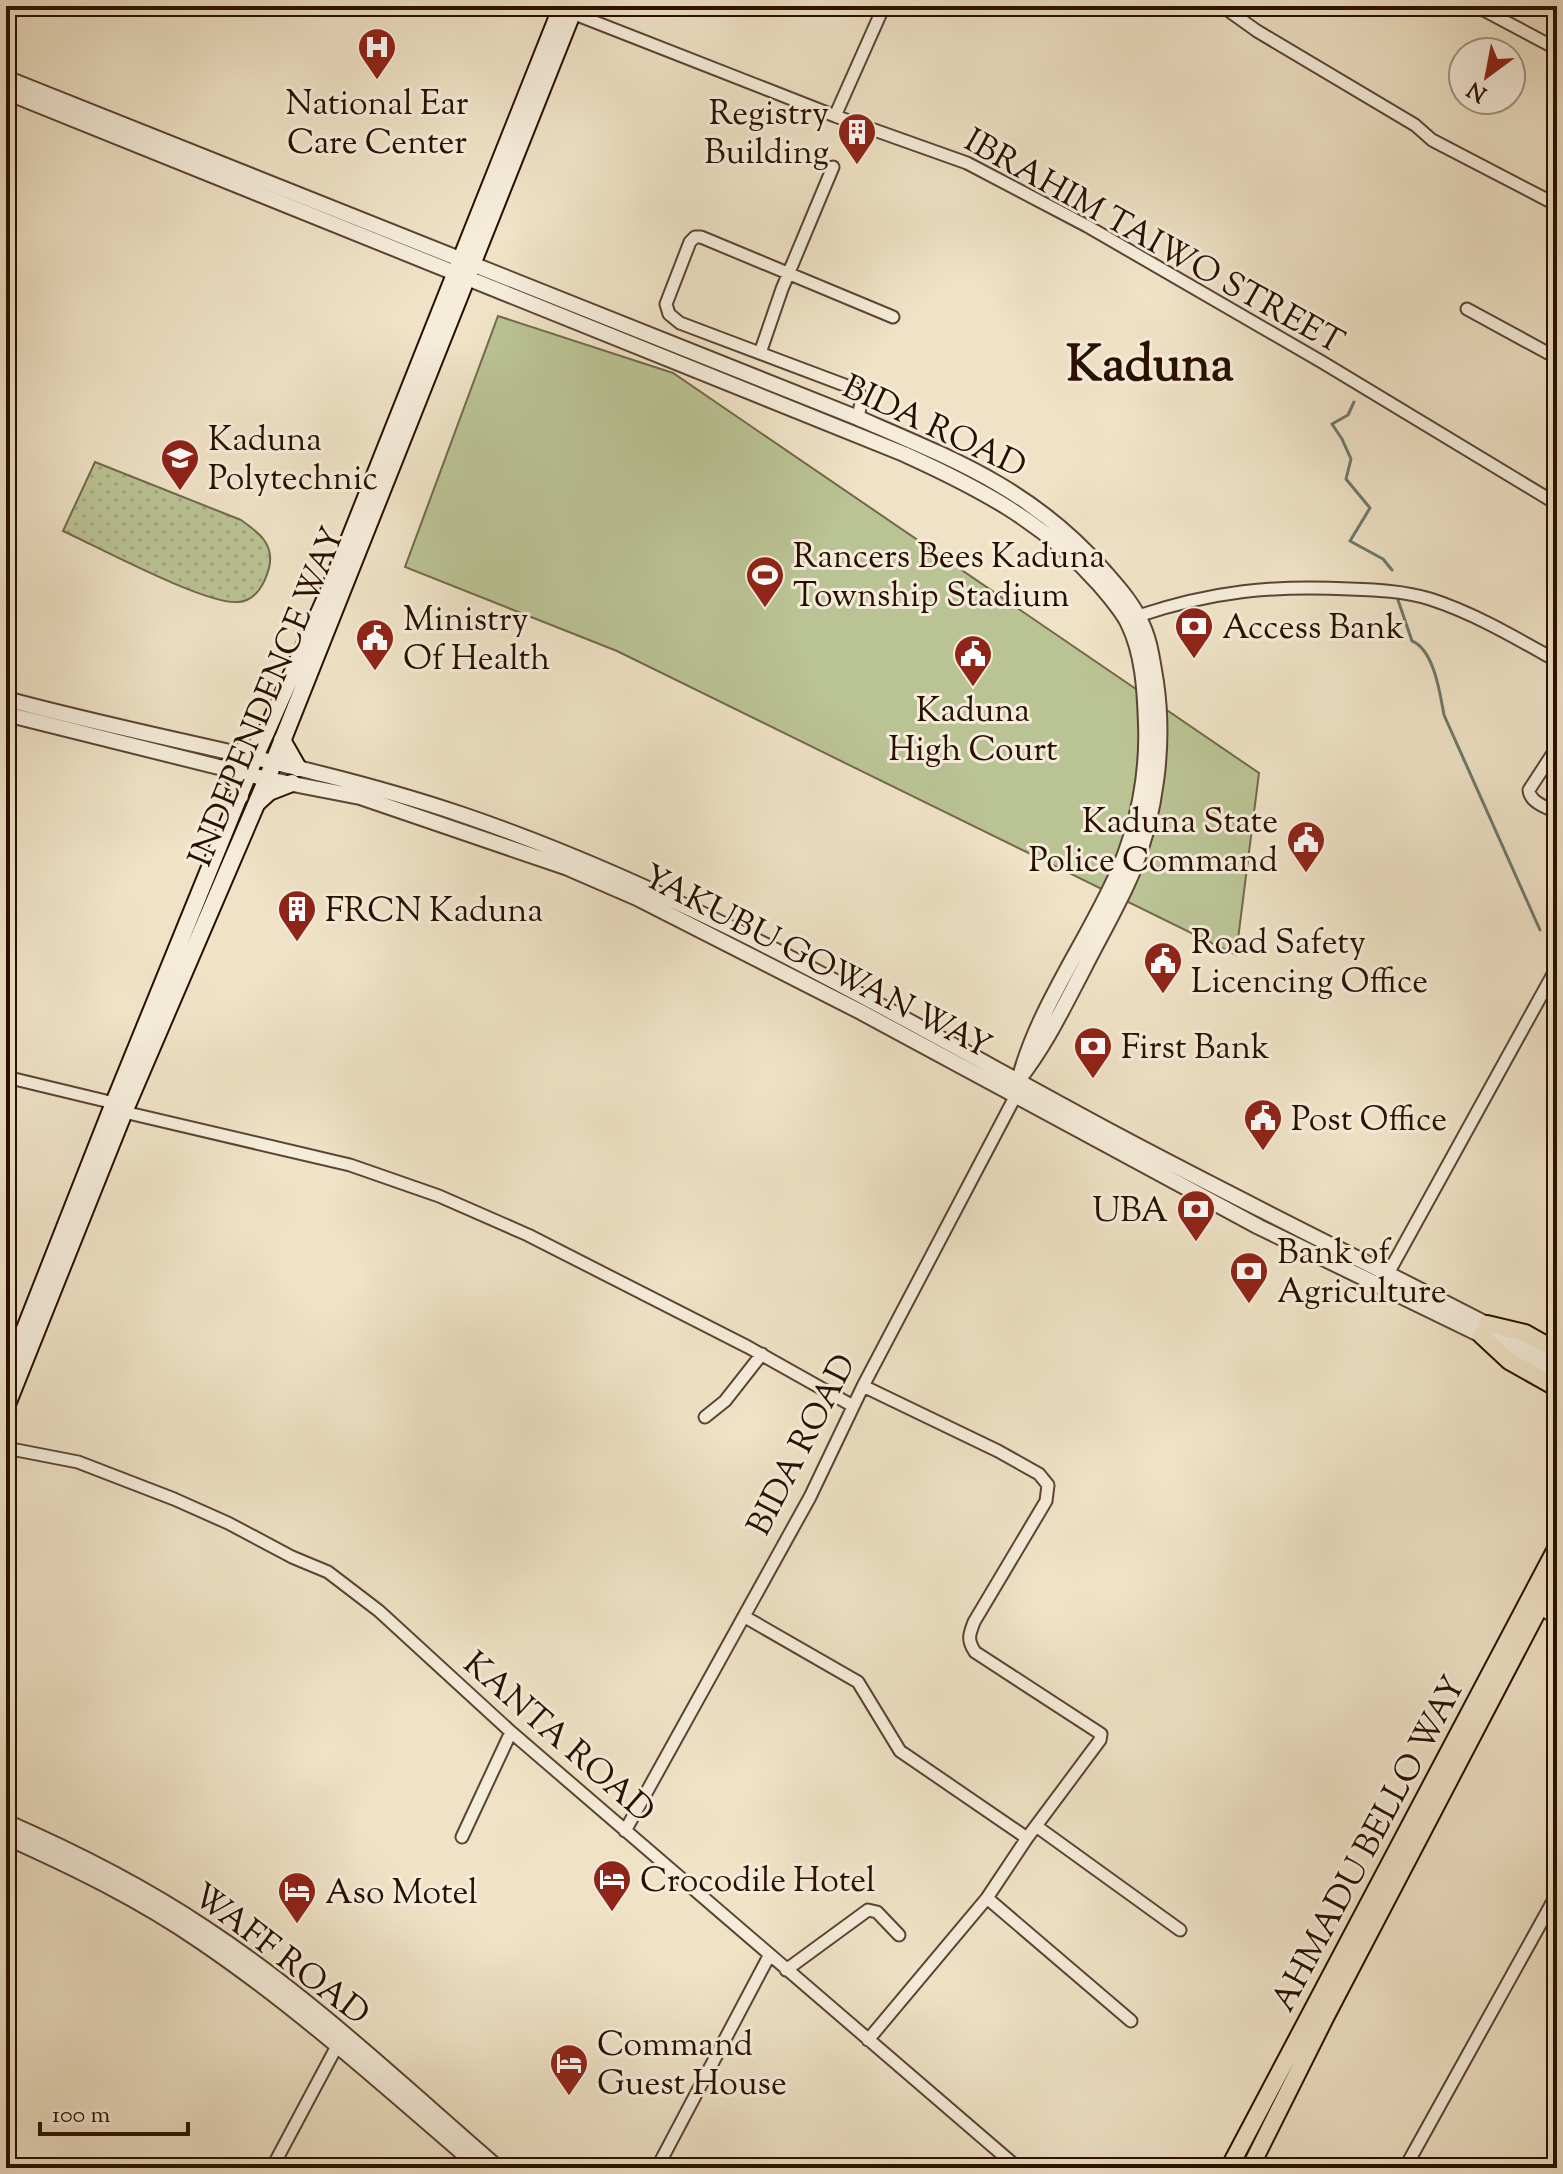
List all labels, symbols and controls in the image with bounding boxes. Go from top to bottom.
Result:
hospital icon: National Ear Care Center [356,26,398,81]
north arrow [1447,36,1527,116]
text: N [1462,72,1494,109]
place label: National Ear Care Center [286,81,469,169]
place label: Registry Building [704,91,829,179]
building icon: Registry Building [836,111,878,166]
street label: IBRAHIM TAIWO STREET [954,118,1352,368]
district label: Kaduna [1066,332,1234,404]
street label: BIDA ROAD [833,364,1034,492]
place label: Kaduna Polytechnic [208,417,378,505]
school or university icon: Kaduna Polytechnic [159,437,201,492]
street label: INDEPENDENCE WAY [178,520,359,874]
place label: Rancers Bees Kaduna Township Stadium [793,534,1105,622]
sports icon: Rancers Bees Kaduna Township Stadium [744,554,786,609]
place label: Ministry Of Health [403,597,550,685]
bank icon: Access Bank [1173,605,1215,660]
place label: Access Bank [1222,605,1404,654]
public building icon: Ministry Of Health [354,617,396,672]
public building icon: Kaduna High Court [952,633,994,688]
place label: Kaduna High Court [888,688,1058,776]
place label: Kaduna State Police Command [1029,799,1278,887]
public building icon: Kaduna State Police Command [1285,819,1327,874]
street label: YAKUBU GOWAN WAY [633,854,999,1073]
building icon: FRCN Kaduna [276,888,318,943]
place label: FRCN Kaduna [325,888,543,937]
place label: Road Safety Licencing Office [1191,920,1428,1008]
public building icon: Road Safety Licencing Office [1142,940,1184,995]
bank icon: First Bank [1072,1025,1114,1080]
place label: First Bank [1121,1025,1270,1074]
public building icon: Post Office [1242,1097,1284,1152]
place label: Post Office [1291,1097,1447,1146]
place label: UBA [1092,1188,1168,1237]
bank icon: UBA [1175,1188,1217,1243]
place label: Bank of Agriculture [1277,1230,1447,1318]
bank icon: Bank of Agriculture [1228,1250,1270,1305]
street label: BIDA ROAD [736,1346,870,1545]
street label: KANTA ROAD [451,1641,665,1836]
street label: AHMADU BELLO WAY [1261,1668,1480,2021]
hotel icon: Crocodile Hotel [591,1858,633,1913]
place label: Crocodile Hotel [640,1858,875,1907]
hotel icon: Aso Motel [276,1870,318,1925]
place label: Aso Motel [325,1870,478,1919]
street label: WAFF ROAD [181,1873,379,2039]
place label: Command Guest House [597,2022,787,2110]
hotel icon: Command Guest House [548,2042,590,2097]
scale bar [40,2086,188,2136]
text: 100 m [52,2099,110,2133]

